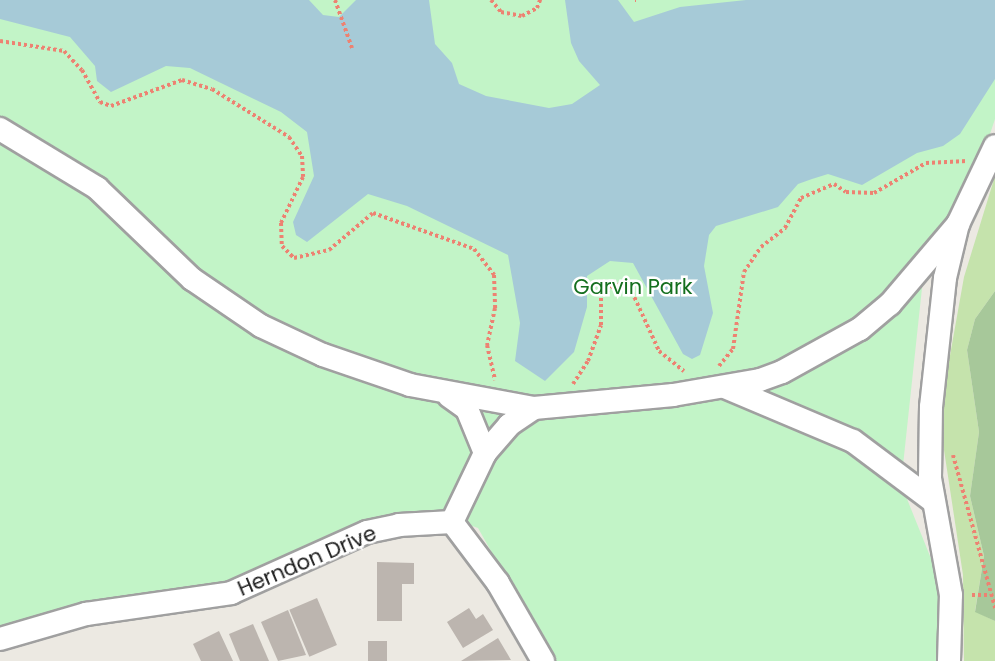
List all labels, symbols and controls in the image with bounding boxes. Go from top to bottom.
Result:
park label: Garvin Park [573,274,693,300]
street label: Herndon Drive [234,520,380,602]

